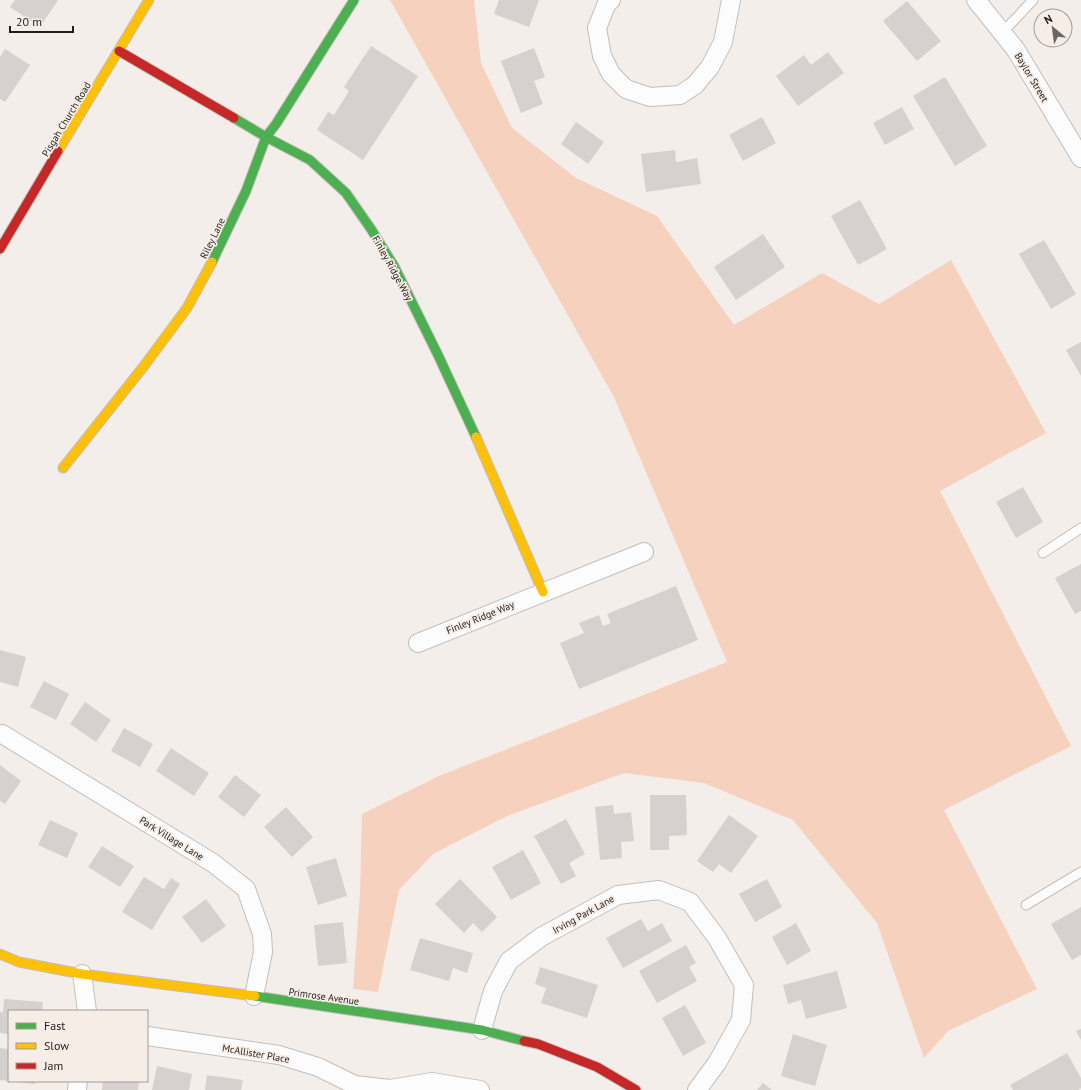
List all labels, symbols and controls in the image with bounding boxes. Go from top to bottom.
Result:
scale bar [10,8,73,34]
north arrow [1033,8,1073,48]
text: N [1042,11,1055,27]
text: 20 m [16,14,42,29]
street label: Baylor Street [1012,50,1052,105]
street label: Pisgah Church Road [39,80,94,159]
street label: Riley Lane [197,216,228,261]
street label: Finley Ridge Way [369,233,416,303]
street label: Finley Ridge Way [444,598,517,637]
street label: Park Village Lane [137,814,206,863]
street label: Irving Park Lane [550,892,616,937]
street label: Primrose Avenue [288,985,360,1008]
legend [8,1010,148,1082]
text: Fast [44,1018,65,1033]
text: Slow [44,1038,69,1053]
street label: McAllister Place [221,1041,291,1066]
text: Jam [43,1058,63,1073]

